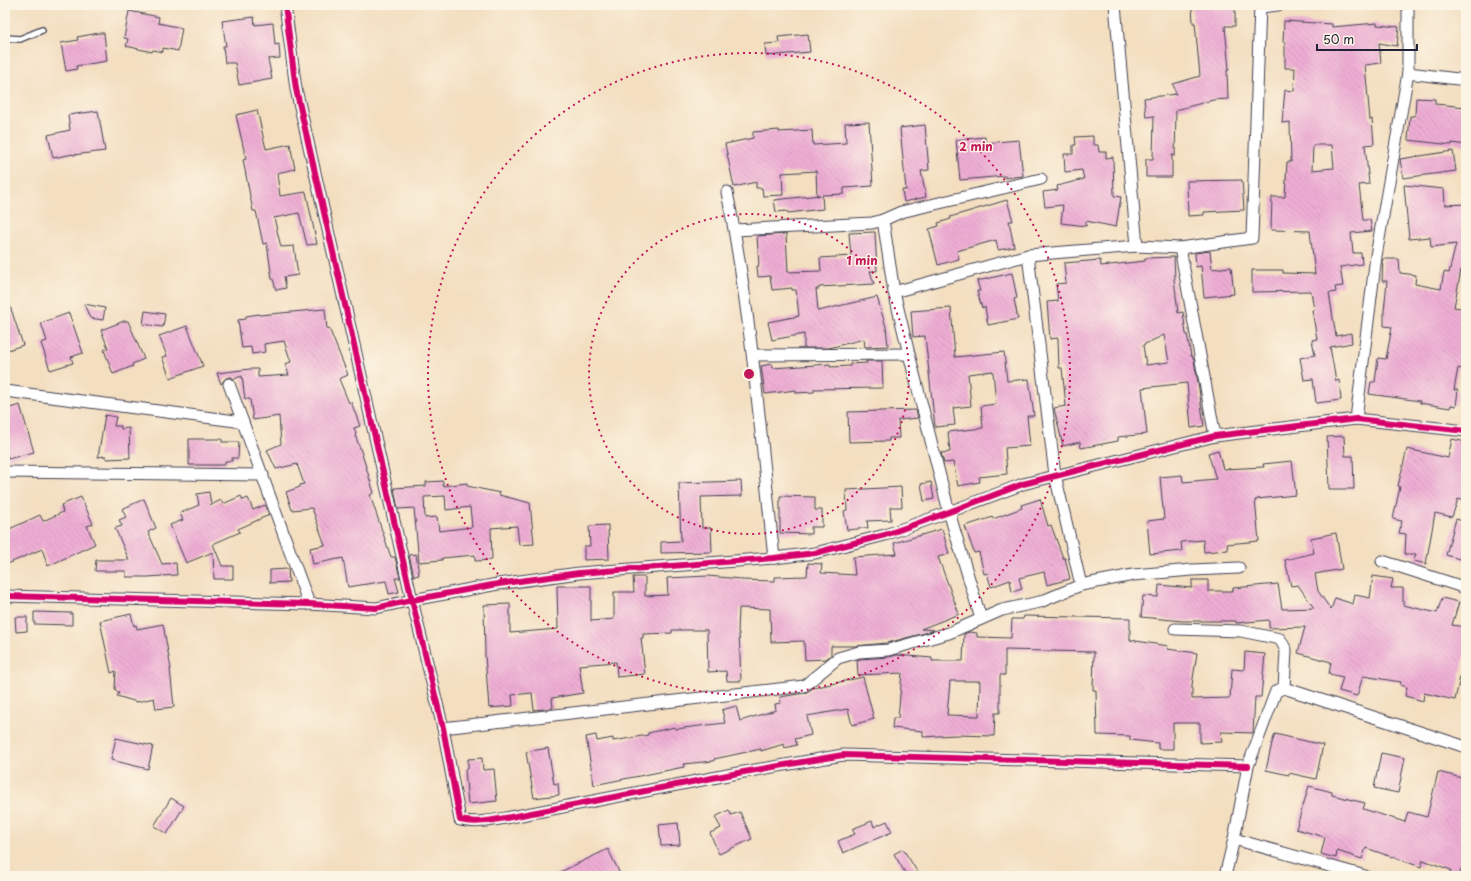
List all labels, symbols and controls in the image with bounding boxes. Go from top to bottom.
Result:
scale bar [1317,26,1417,52]
text: 50 m [1323,30,1354,48]
text: 2 min [959,137,993,155]
text: 1 min [846,251,878,269]
centre of rings [742,367,756,381]

